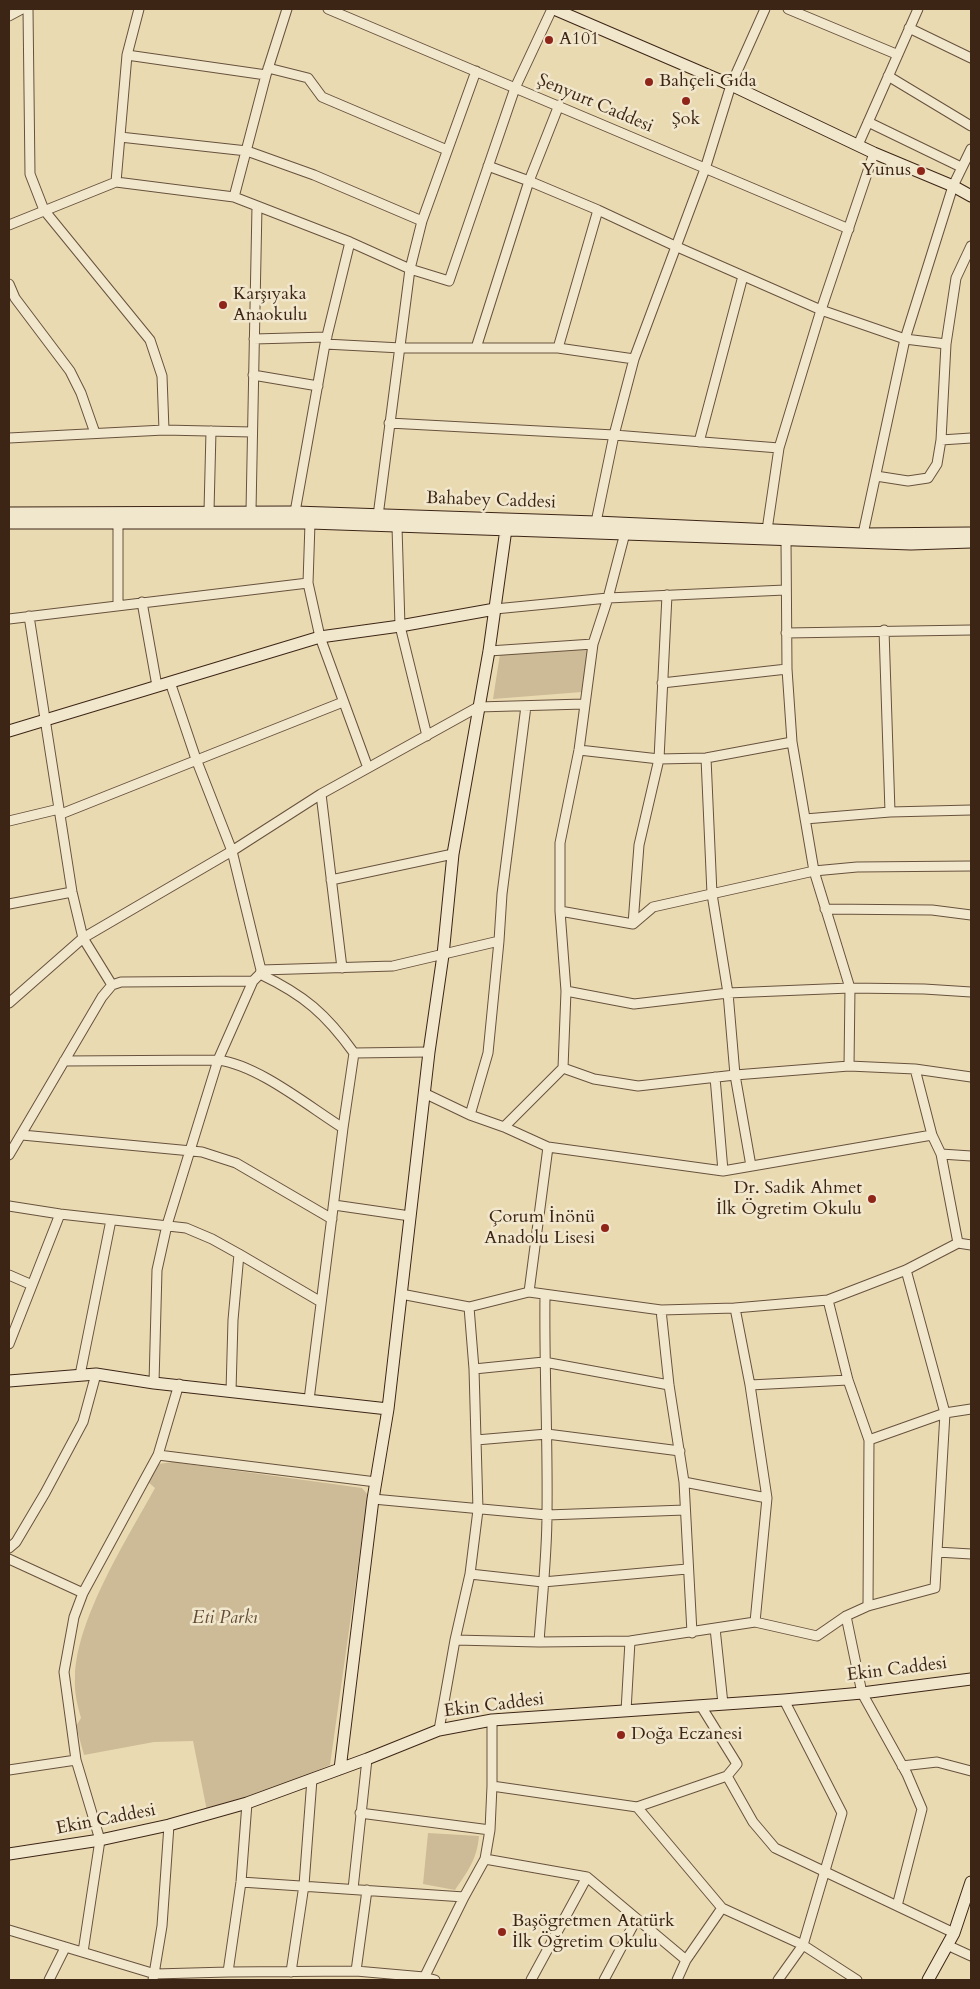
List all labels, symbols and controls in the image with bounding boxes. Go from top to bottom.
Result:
place label: A101 [559,29,599,51]
marker: A101 [543,34,555,46]
street label: Şenyurt Caddesi [534,70,656,138]
place label: Bahçeli Gıda [659,71,756,93]
marker: Bahçeli Gıda [643,76,655,88]
marker: Şok [680,95,692,107]
place label: Şok [672,109,700,131]
place label: Yunus [862,160,911,182]
marker: Yunus [915,165,927,177]
place label: Karşıyaka Anaokulu [233,284,308,326]
marker: Karşıyaka Anaokulu [217,299,229,311]
street label: Bahabey Caddesi [426,488,556,514]
place label: Dr. Sadik Ahmet İlk Ögretim Okulu [716,1178,862,1220]
marker: Dr. Sadik Ahmet İlk Ögretim Okulu [866,1193,878,1205]
place label: Çorum İnönü Anadolu Lisesi [484,1207,595,1250]
marker: Çorum İnönü Anadolu Lisesi [599,1222,611,1234]
park label: Eti Parkı [192,1608,258,1630]
street label: Ekin Caddesi [846,1653,948,1687]
street label: Ekin Caddesi [443,1689,545,1723]
place label: Doğa Eczanesi [631,1724,743,1746]
marker: Doğa Eczanesi [615,1729,627,1741]
street label: Ekin Caddesi [54,1800,158,1840]
place label: Başögretmen Atatürk İlk Öğretim Okulu [512,1911,675,1954]
marker: Başögretmen Atatürk İlk Öğretim Okulu [496,1926,508,1938]

